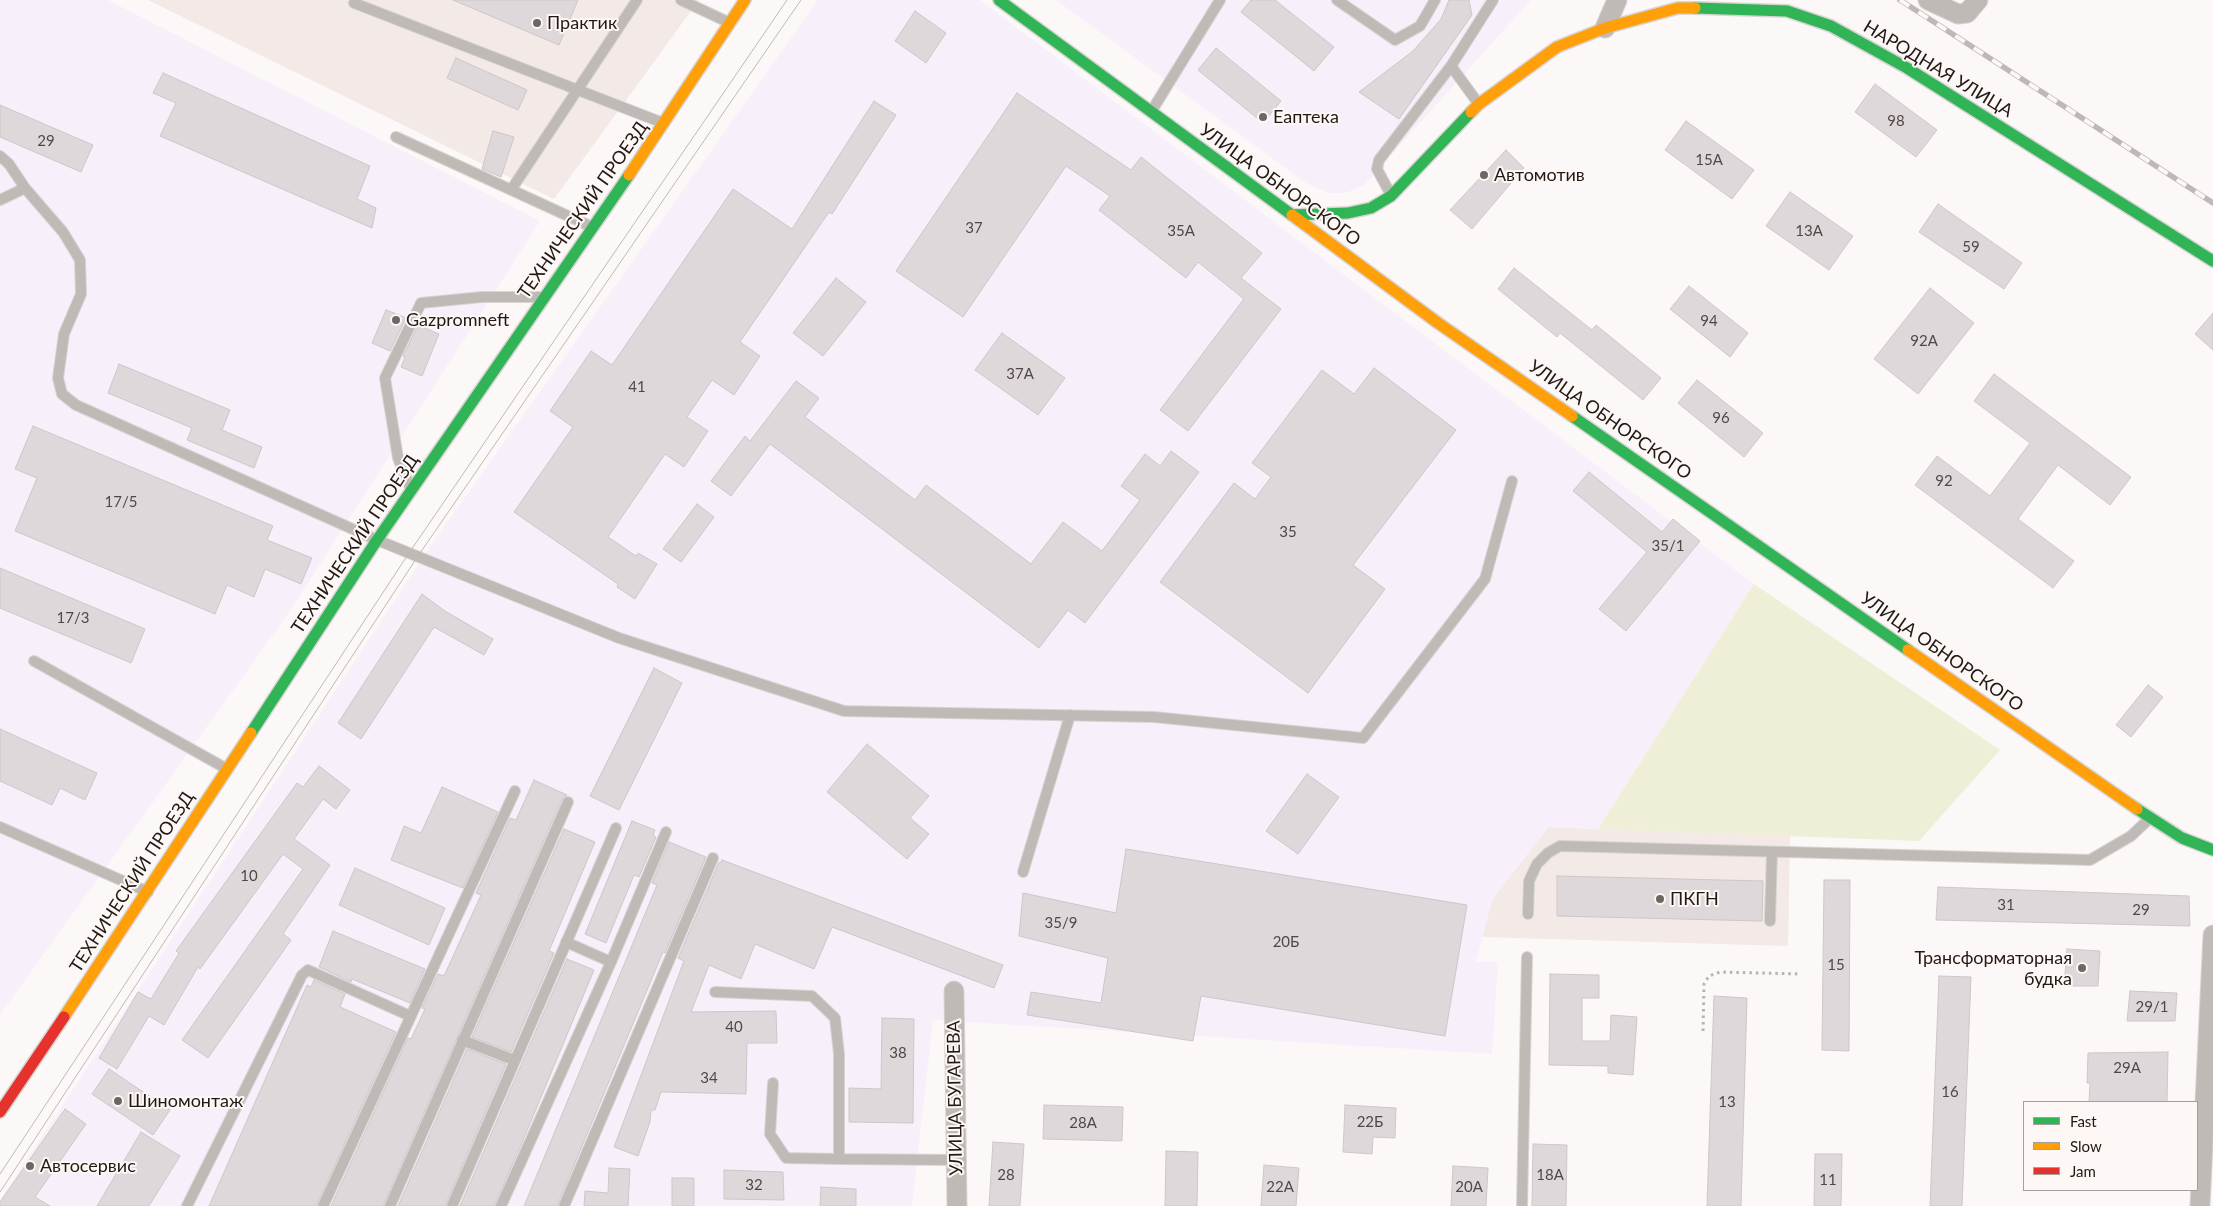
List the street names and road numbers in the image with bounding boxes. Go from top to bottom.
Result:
street label: НАРОДНАЯ УЛИЦА [1859,16,2017,122]
street label: ТЕХНИЧЕСКИЙ ПРОЕЗД [513,117,653,303]
street label: УЛИЦА ОБНОРСКОГО [1195,119,1365,251]
street label: УЛИЦА ОБНОРСКОГО [1524,356,1696,484]
street label: ТЕХНИЧЕСКИЙ ПРОЕЗД [287,450,423,638]
street label: УЛИЦА ОБНОРСКОГО [1856,588,2028,716]
street label: ТЕХНИЧЕСКИЙ ПРОЕЗД [65,787,199,977]
street label: УЛИЦА БУГАРЕВА [943,1020,967,1176]

